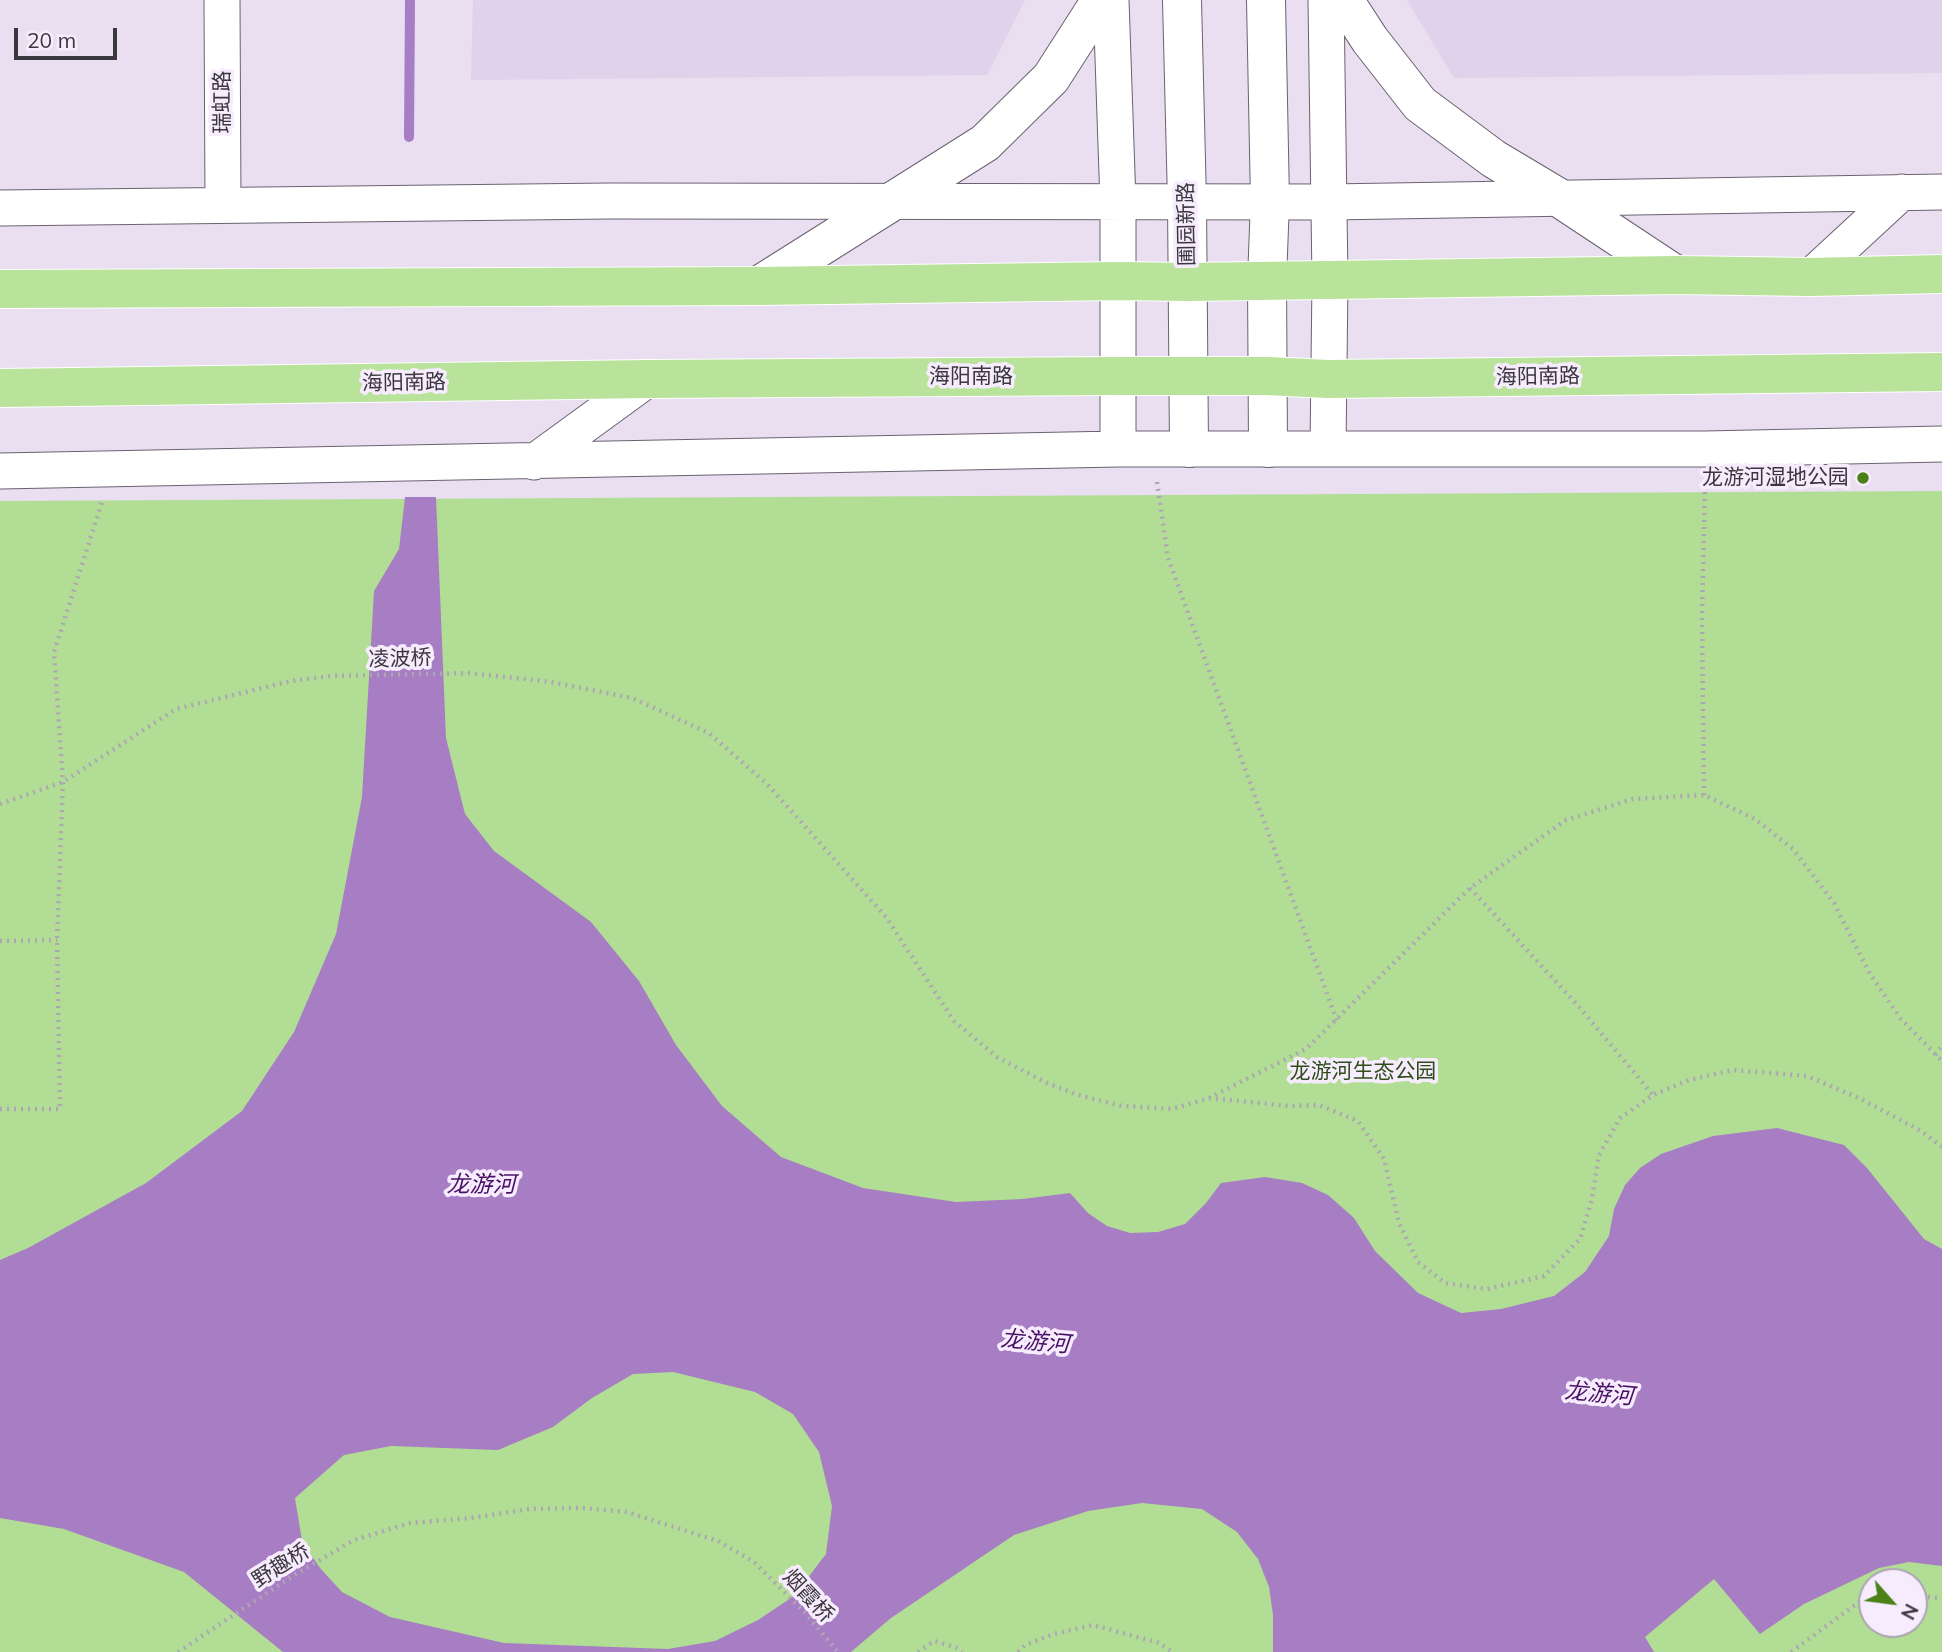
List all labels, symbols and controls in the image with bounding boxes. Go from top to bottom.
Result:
scale bar [18,14,121,58]
text: 20 m [27,27,76,53]
street label: 瑞虹路 [210,71,236,133]
street label: 圃园新路 [1174,182,1200,266]
street label: 海阳南路 [929,364,1013,390]
street label: 海阳南路 [1496,364,1580,390]
street label: 海阳南路 [362,370,446,396]
place label: 龙游河湿地公园 [1702,465,1849,491]
marker: 龙游河湿地公园 [1855,470,1871,486]
street label: 凌波桥 [368,645,432,673]
park label: 龙游河生态公园 [1290,1059,1436,1085]
water label: 龙游河 [447,1171,515,1199]
water label: 龙游河 [999,1325,1071,1359]
water label: 龙游河 [1563,1377,1635,1411]
street label: 野趣桥 [248,1539,314,1593]
street label: 烟霞桥 [777,1564,839,1628]
north arrow [1858,1568,1928,1638]
text: N [1896,1600,1924,1624]

